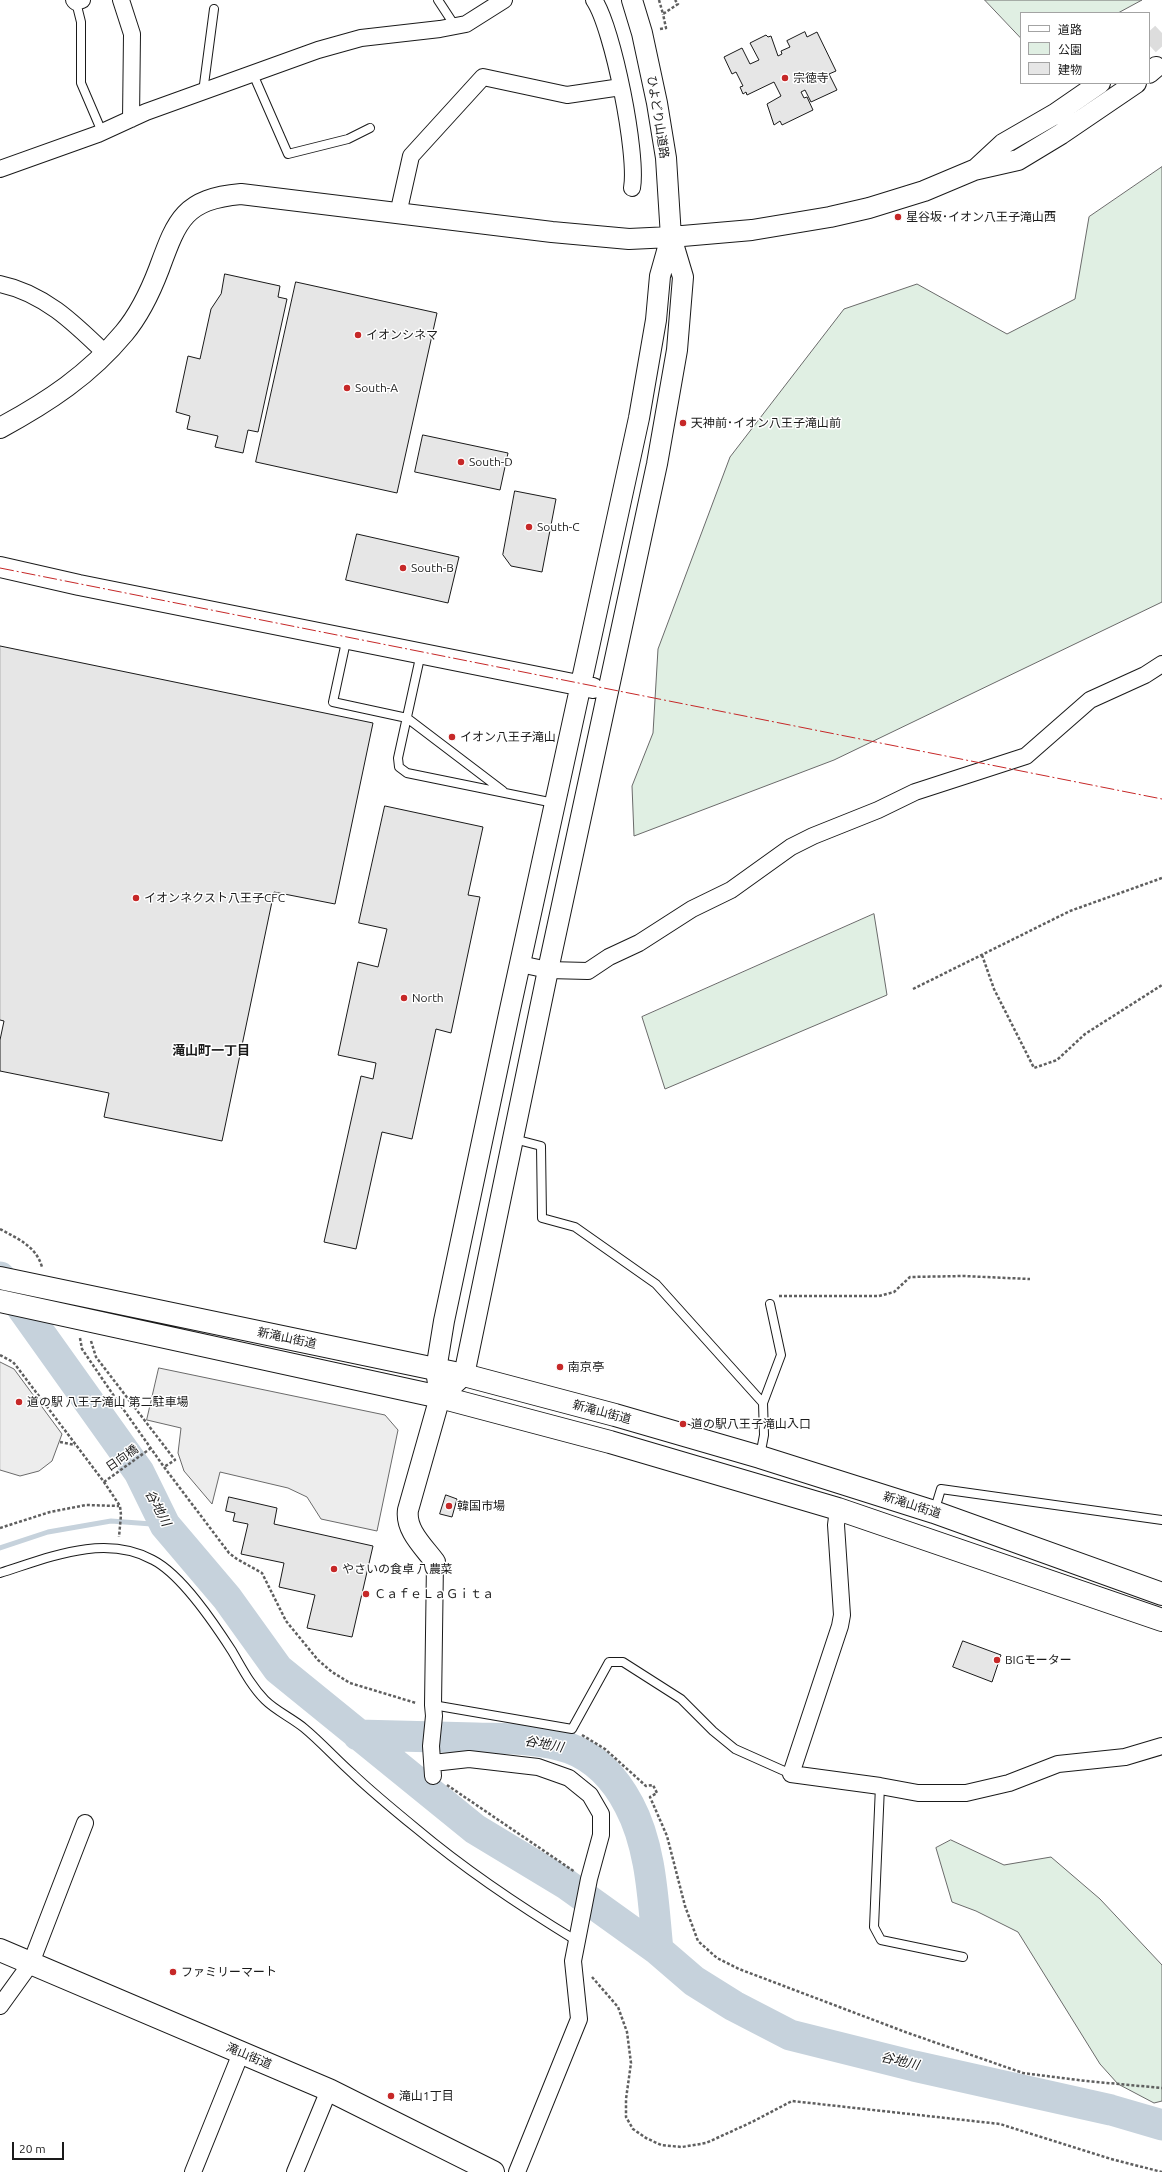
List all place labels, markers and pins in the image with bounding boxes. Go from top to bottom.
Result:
place label: 宗徳寺 [793,71,829,85]
marker: 宗徳寺 [780,73,790,83]
place label: 星谷坂･イオン八王子滝山西 [906,210,1056,224]
marker: 星谷坂･イオン八王子滝山西 [893,212,903,222]
place label: イオンシネマ [366,328,438,342]
marker: イオンシネマ [353,330,363,340]
place label: South-A [355,381,398,395]
marker: South-A [342,383,352,393]
place label: 天神前･イオン八王子滝山前 [691,416,841,430]
marker: 天神前･イオン八王子滝山前 [678,418,688,428]
place label: South-D [469,455,513,469]
marker: South-D [456,457,466,467]
place label: South-C [537,520,580,534]
marker: South-C [524,522,534,532]
place label: South-B [411,561,454,575]
marker: South-B [398,563,408,573]
place label: イオン八王子滝山 [460,730,556,744]
marker: イオン八王子滝山 [447,732,457,742]
place label: イオンネクスト八王子CFC [144,891,285,905]
marker: イオンネクスト八王子CFC [131,893,141,903]
place label: North [412,991,444,1005]
marker: North [399,993,409,1003]
place label: 南京亭 [568,1360,604,1374]
marker: 南京亭 [555,1362,565,1372]
place label: 道の駅 八王子滝山 第二駐車場 [27,1395,188,1409]
marker: 道の駅 八王子滝山 第二駐車場 [14,1397,24,1407]
place label: 道の駅八王子滝山入口 [691,1417,811,1431]
marker: 道の駅八王子滝山入口 [678,1419,688,1429]
place label: 韓国市場 [457,1499,505,1513]
marker: 韓国市場 [444,1501,454,1511]
place label: やさいの食卓 八農菜 [342,1562,453,1576]
marker: やさいの食卓 八農菜 [329,1564,339,1574]
place label: ＣａｆｅＬａＧｉｔａ [374,1587,494,1601]
marker: ＣａｆｅＬａＧｉｔａ [361,1589,371,1599]
place label: BIGモーター [1005,1653,1072,1667]
marker: BIGモーター [992,1655,1002,1665]
place label: ファミリーマート [181,1965,277,1979]
marker: ファミリーマート [168,1967,178,1977]
place label: 滝山1丁目 [399,2089,454,2103]
marker: 滝山1丁目 [386,2091,396,2101]

